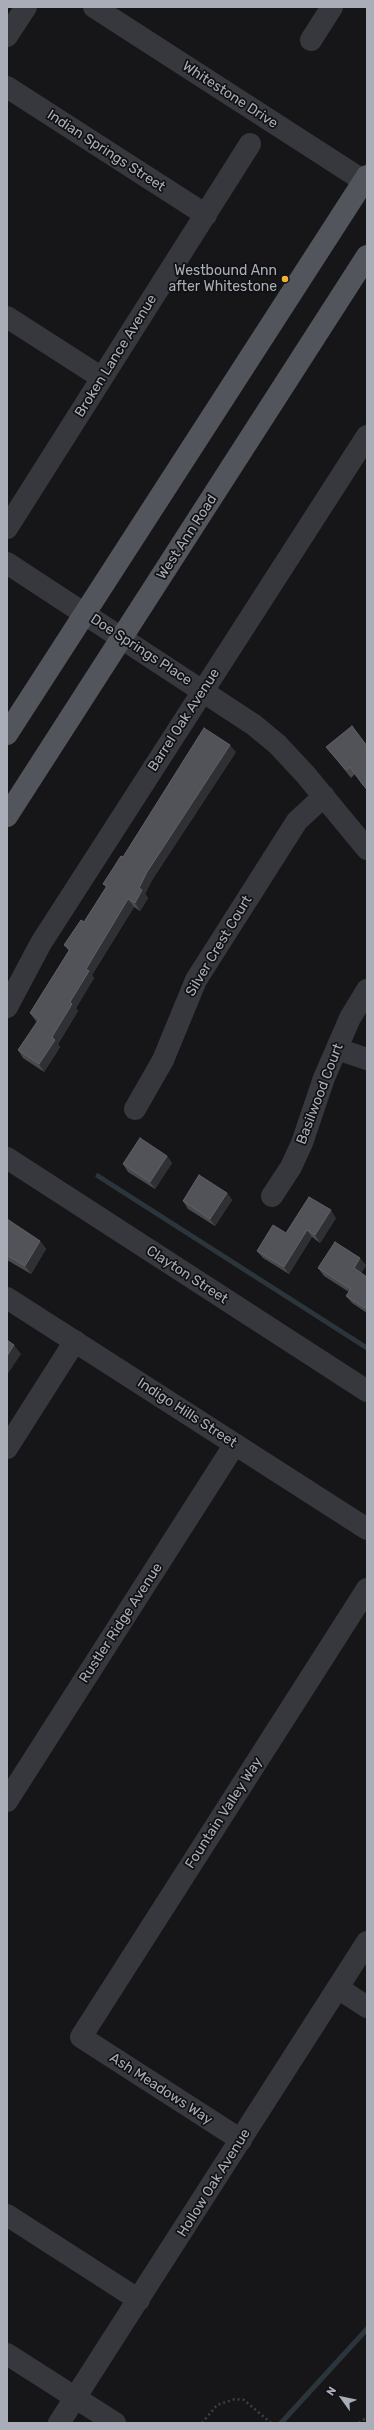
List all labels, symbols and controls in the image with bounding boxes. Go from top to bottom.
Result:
street label: Whitestone Drive [179,58,281,132]
street label: Indian Springs Street [44,107,168,195]
place label: Westbound Ann after Whitestone [168,263,277,296]
marker: Westbound Ann after Whitestone [280,274,290,284]
street label: Broken Lance Avenue [71,292,161,420]
street label: West Ann Road [153,491,221,583]
street label: Doe Springs Place [87,611,195,689]
street label: Barrel Oak Avenue [145,665,223,775]
street label: Silver Crest Court [182,893,256,999]
street label: Basilwood Court [293,1041,347,1147]
street label: Clayton Street [143,1242,231,1308]
street label: Indigo Hills Street [134,1375,240,1451]
street label: Rustler Ridge Avenue [76,1560,166,1686]
street label: Fountain Valley Way [182,1754,266,1872]
street label: Ash Meadows Way [106,2050,216,2128]
street label: Hollow Oak Avenue [174,2126,254,2240]
north arrow [322,2378,362,2418]
text: N [324,2384,339,2398]

